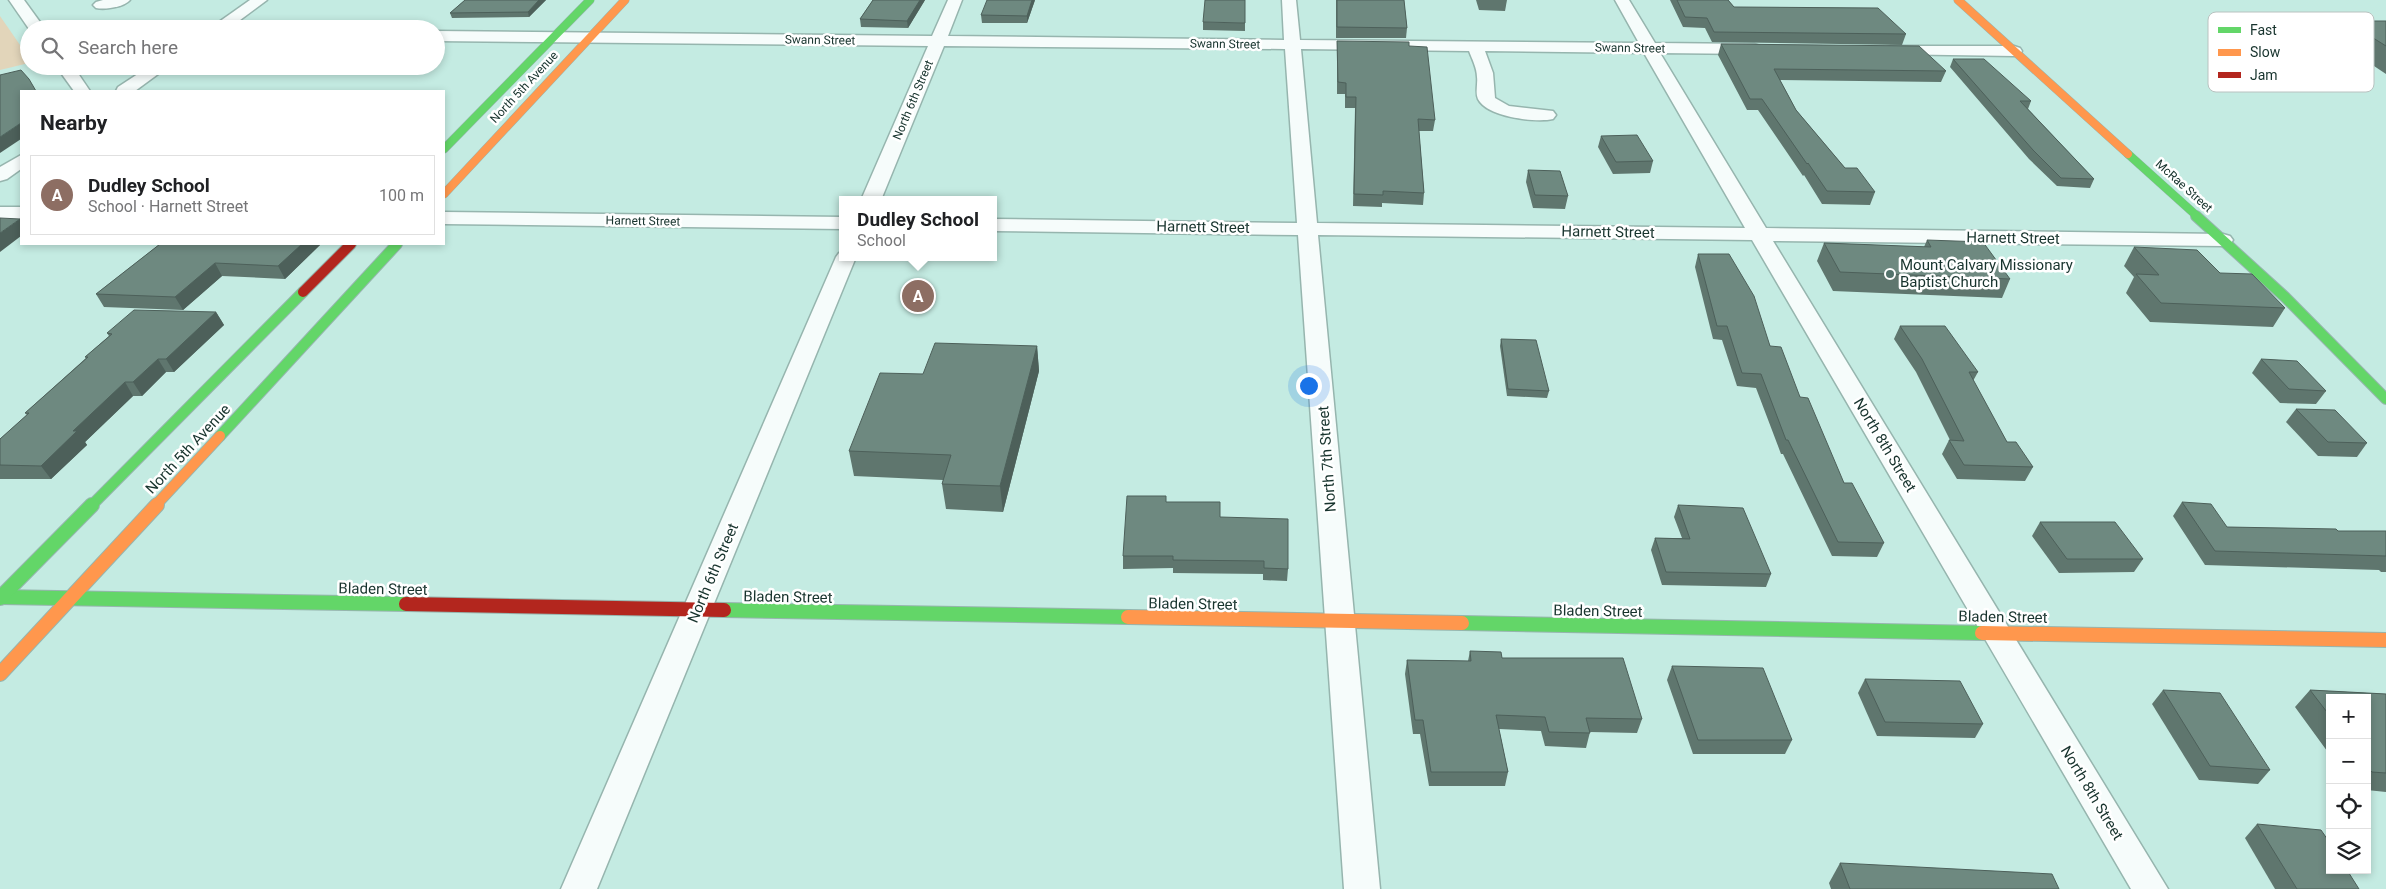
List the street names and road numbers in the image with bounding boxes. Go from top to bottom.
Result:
street label: Swann Street [785,32,855,48]
street label: Swann Street [1190,36,1260,52]
street label: Swann Street [1595,40,1665,56]
street label: North 5th Avenue [487,48,561,126]
street label: North 6th Street [890,58,936,142]
street label: McRae Street [2153,157,2215,215]
street label: Harnett Street [606,213,681,229]
street label: Harnett Street [1156,217,1250,237]
street label: Harnett Street [1561,222,1655,242]
street label: Harnett Street [1966,228,2060,248]
street label: North 8th Street [1850,395,1920,495]
street label: North 5th Avenue [142,400,234,498]
street label: North 7th Street [1314,405,1340,513]
street label: North 6th Street [684,520,742,626]
street label: Bladen Street [338,579,428,599]
street label: Bladen Street [743,587,833,607]
street label: Bladen Street [1148,594,1238,614]
street label: Bladen Street [1553,601,1643,621]
street label: Bladen Street [1958,607,2048,627]
street label: North 8th Street [2057,743,2127,843]

